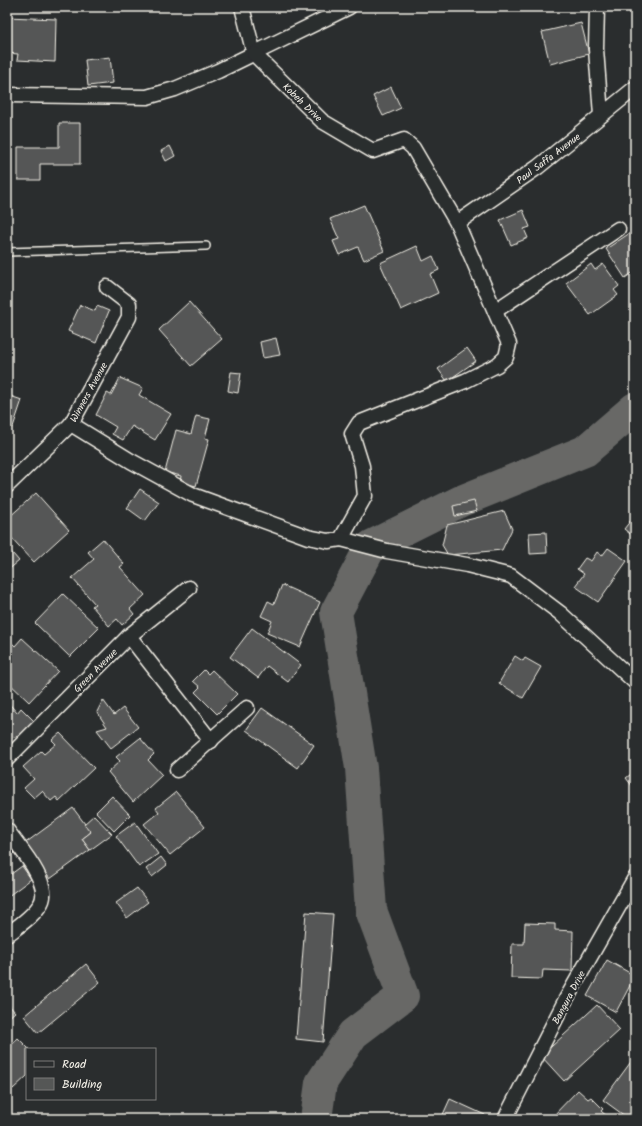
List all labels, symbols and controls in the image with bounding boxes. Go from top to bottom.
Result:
street label: Kobeh Drive [279,79,326,126]
street label: Paul Saffa Avenue [513,129,585,188]
street label: Winners Avenue [66,359,112,425]
street label: Green Avenue [70,644,122,697]
street label: Bangura Drive [548,967,590,1027]
legend [26,1048,156,1100]
text: Road [62,1055,87,1074]
text: Building [62,1075,102,1094]

